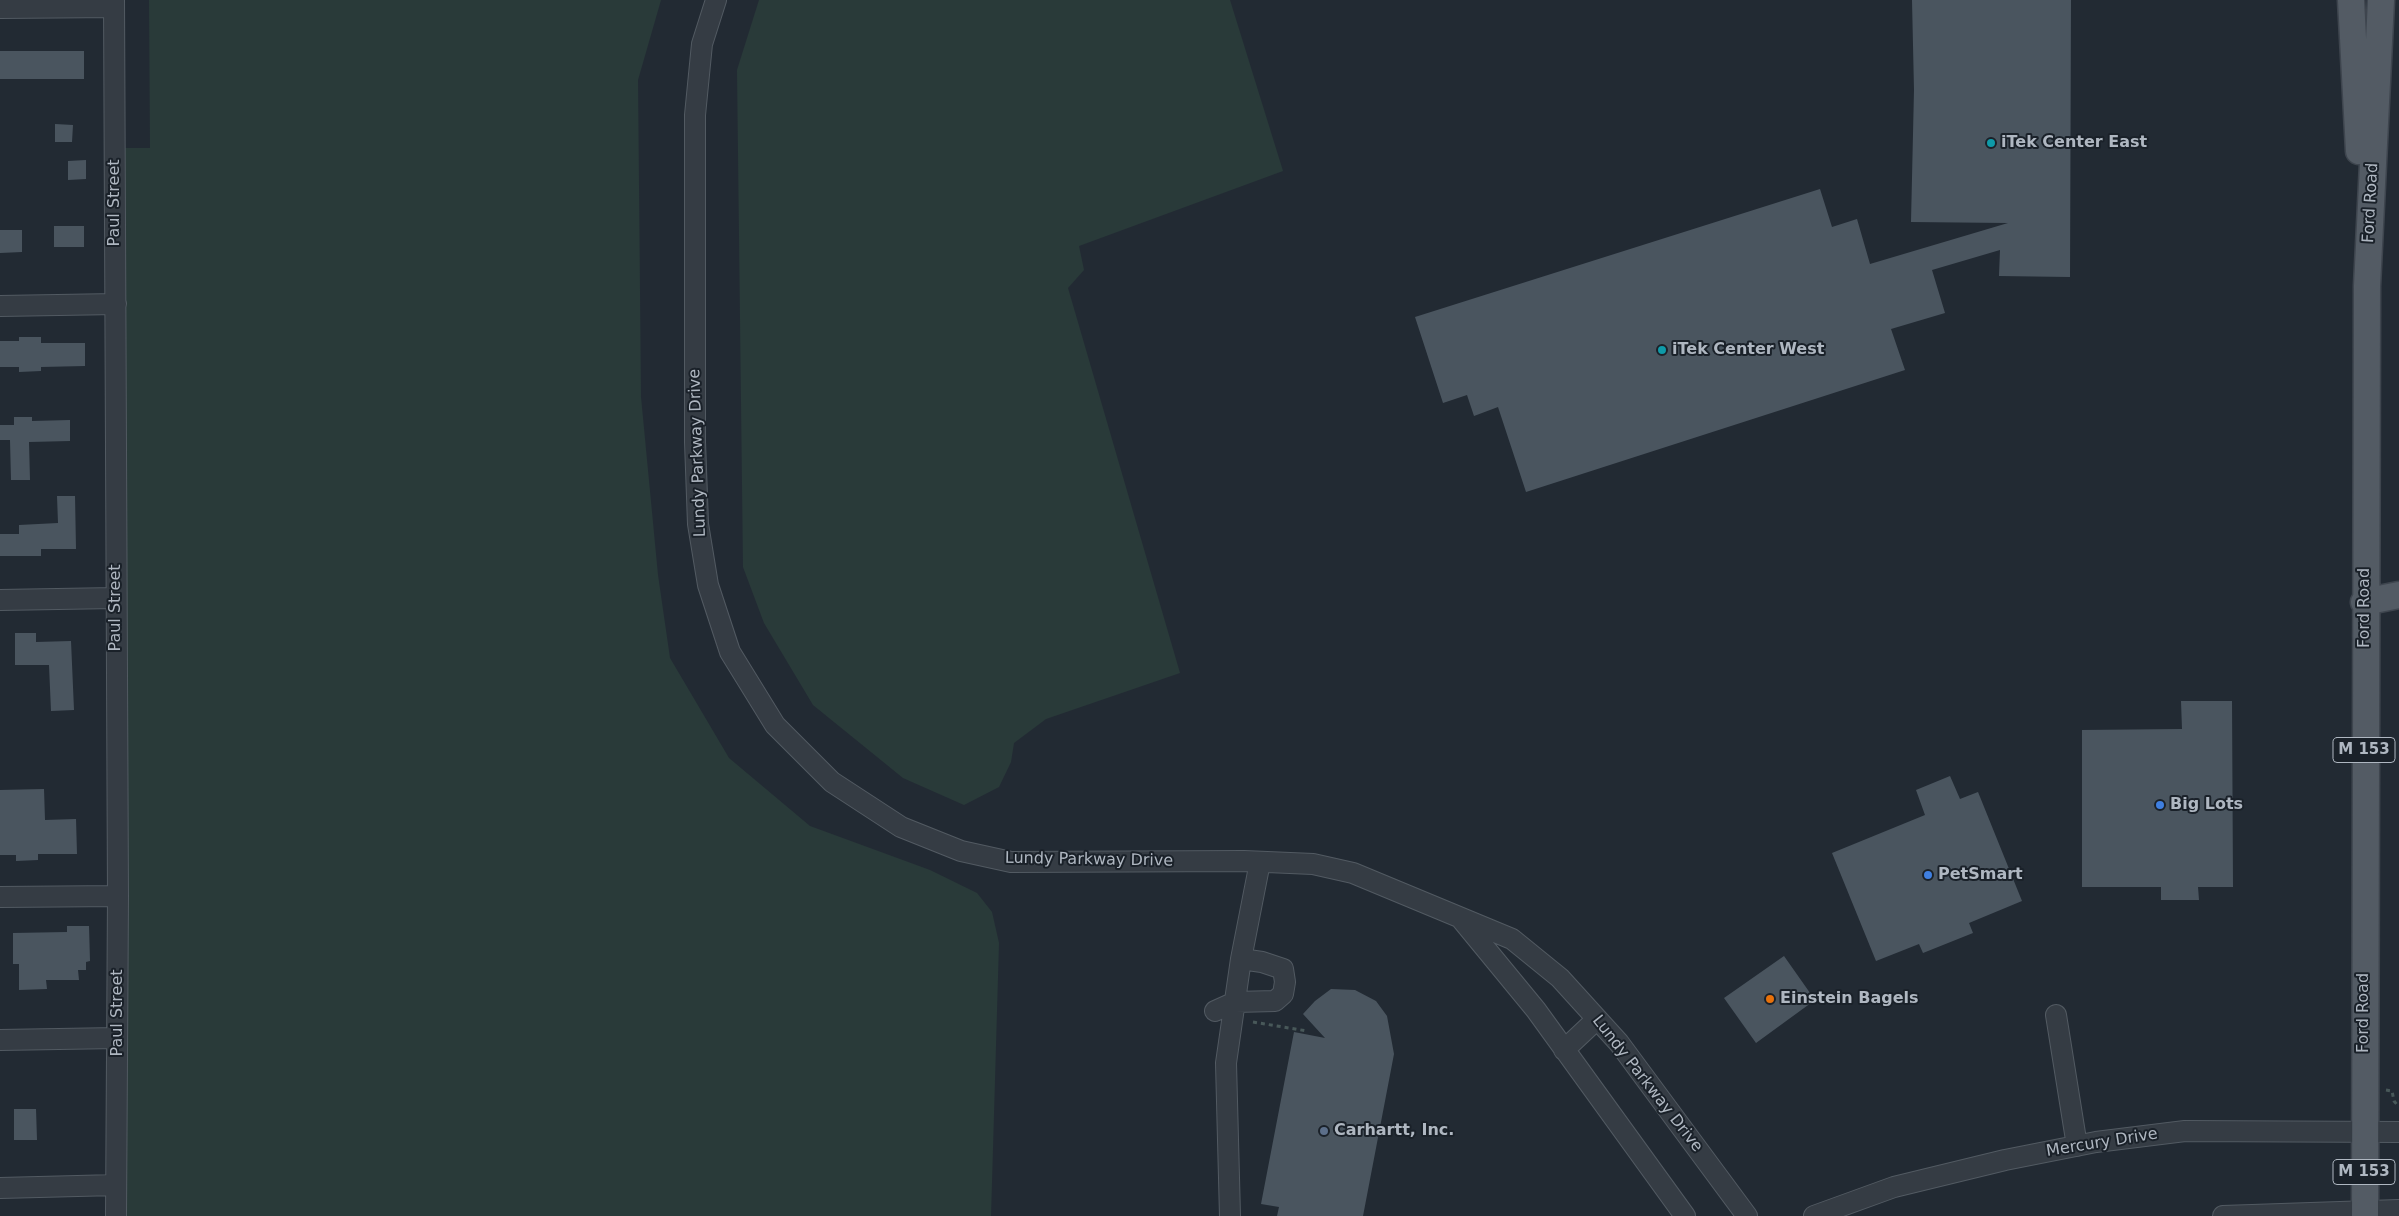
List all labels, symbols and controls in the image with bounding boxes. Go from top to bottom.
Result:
place label: iTek Center East [2001,133,2147,153]
marker: iTek Center East [1985,137,1997,149]
street label: Paul Street [105,159,125,247]
street label: Ford Road [2359,162,2383,244]
place label: iTek Center West [1672,340,1824,360]
marker: iTek Center West [1656,344,1668,356]
street label: Lundy Parkway Drive [685,369,711,537]
street label: Paul Street [106,564,126,652]
street label: Ford Road [2355,568,2375,648]
road number: M 153 [2333,738,2395,762]
place label: Big Lots [2170,795,2243,815]
marker: Big Lots [2154,799,2166,811]
street label: Lundy Parkway Drive [1005,849,1173,871]
place label: PetSmart [1938,865,2023,885]
marker: PetSmart [1922,869,1934,881]
street label: Paul Street [108,969,128,1057]
street label: Ford Road [2354,973,2374,1053]
place label: Einstein Bagels [1780,989,1919,1009]
marker: Einstein Bagels [1764,993,1776,1005]
street label: Lundy Parkway Drive [1588,1012,1706,1156]
place label: Carhartt, Inc. [1334,1121,1454,1141]
marker: Carhartt, Inc. [1318,1125,1330,1137]
street label: Mercury Drive [2045,1125,2159,1161]
road number: M 153 [2333,1160,2395,1184]

